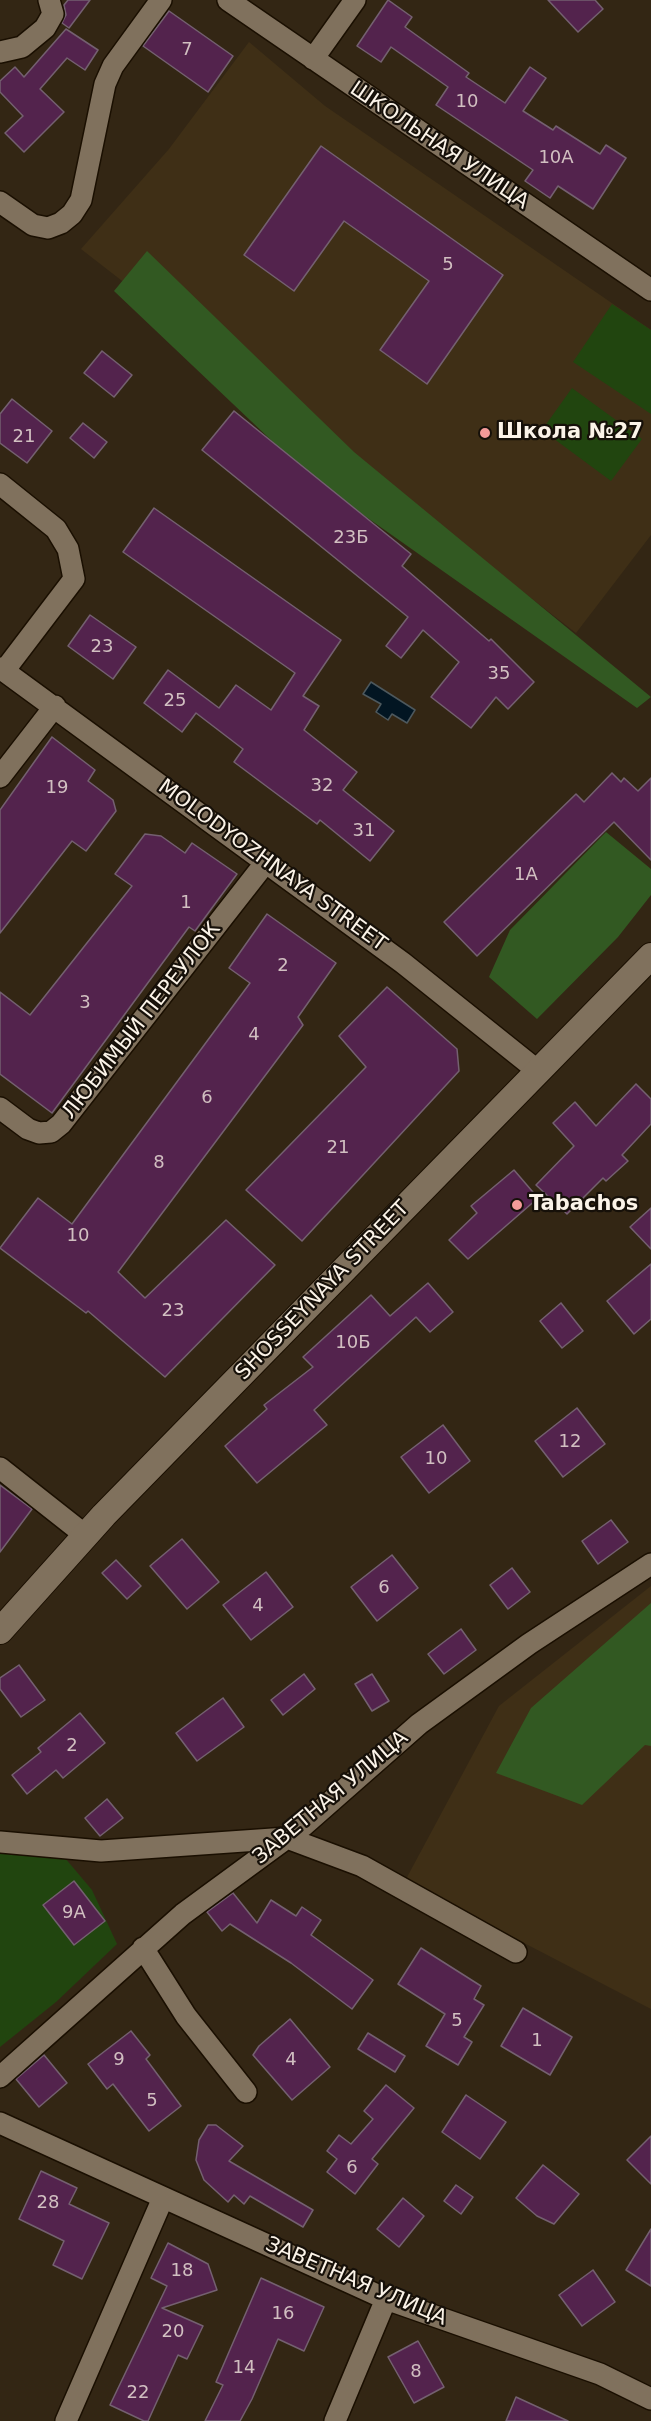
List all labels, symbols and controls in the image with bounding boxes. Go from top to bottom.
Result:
house number: 7 [181,39,193,61]
street label: ШКОЛЬНАЯ УЛИЦА [345,77,533,215]
house number: 10 [456,91,478,113]
house number: 10А [538,147,574,169]
house number: 5 [442,254,454,276]
place label: Школа №27 [497,420,643,446]
house number: 21 [13,426,35,448]
marker: Школа №27 [478,426,492,440]
house number: 23Б [333,527,369,549]
house number: 23 [91,636,113,658]
house number: 35 [488,663,510,685]
house number: 25 [164,690,186,712]
street label: MOLODYOZHNAYA STREET [153,775,391,957]
house number: 32 [311,775,333,797]
house number: 19 [46,777,68,799]
house number: 31 [353,820,375,842]
house number: 1А [514,864,538,886]
house number: 1 [180,892,192,914]
street label: ЛЮБИМЫЙ ПЕРЕУЛОК [57,918,227,1124]
house number: 2 [277,955,289,977]
house number: 3 [79,992,91,1014]
house number: 4 [248,1024,260,1046]
house number: 6 [201,1087,213,1109]
house number: 21 [327,1137,349,1159]
house number: 8 [153,1152,165,1174]
place label: Tabachos [529,1192,638,1218]
street label: SHOSSEYNAYA STREET [231,1196,415,1386]
marker: Tabachos [510,1198,524,1212]
house number: 10 [67,1225,89,1247]
house number: 23 [162,1300,184,1322]
house number: 10Б [335,1332,371,1354]
house number: 12 [559,1431,581,1453]
house number: 10 [425,1448,447,1470]
house number: 6 [378,1577,390,1599]
house number: 4 [252,1595,264,1617]
street label: ЗАВЕТНАЯ УЛИЦА [248,1726,414,1870]
house number: 2 [66,1735,78,1757]
house number: 9А [62,1902,86,1924]
house number: 5 [451,2010,463,2032]
house number: 1 [531,2030,543,2052]
house number: 9 [113,2049,125,2071]
house number: 4 [285,2049,297,2071]
house number: 5 [146,2090,158,2112]
house number: 6 [346,2157,358,2179]
house number: 28 [37,2192,59,2214]
street label: ЗАВЕТНАЯ УЛИЦА [261,2232,451,2332]
house number: 18 [171,2260,193,2282]
house number: 16 [272,2303,294,2325]
house number: 20 [162,2321,184,2343]
house number: 14 [233,2357,255,2379]
house number: 8 [410,2361,422,2383]
house number: 22 [127,2382,149,2404]

